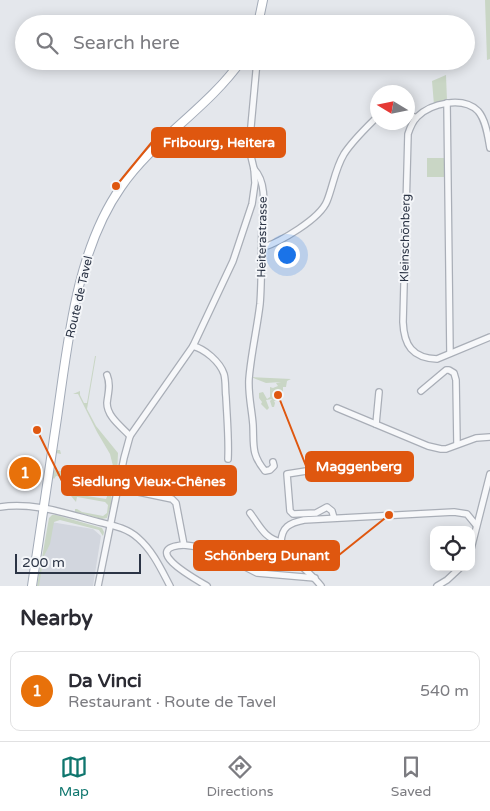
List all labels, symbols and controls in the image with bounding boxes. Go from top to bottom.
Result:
search box [15,15,475,70]
icon: search [33,29,61,57]
text: Search here [73,32,180,54]
north arrow [370,85,415,130]
callout: Fribourg, Heitera [152,128,285,157]
text: Fribourg, Heitera [163,134,275,151]
street label: Kleinschönberg [397,194,413,282]
street label: Heiterastrasse [254,196,270,278]
your location [274,242,300,268]
street label: Route de Tavel [63,254,95,340]
callout: Maggenberg [306,452,413,481]
pin: 1 [9,454,41,492]
text: Maggenberg [316,458,402,475]
callout: Siedlung Vieux-Chênes [62,466,236,495]
text: Siedlung Vieux-Chênes [72,473,226,490]
map controls [430,526,475,571]
button: locate [430,526,475,571]
callout: Schönberg Dunant [194,541,339,570]
text: Schönberg Dunant [204,547,330,564]
scale bar [15,551,141,574]
text: 200 m [22,554,65,571]
text: Nearby [20,606,93,631]
text: Da Vinci [68,670,142,692]
text: 1 [32,681,42,701]
text: 540 m [420,681,469,701]
text: Restaurant · Route de Tavel [68,692,276,712]
tab: Map [59,753,89,800]
tab: Directions [206,753,273,800]
tab: Saved [391,753,431,800]

